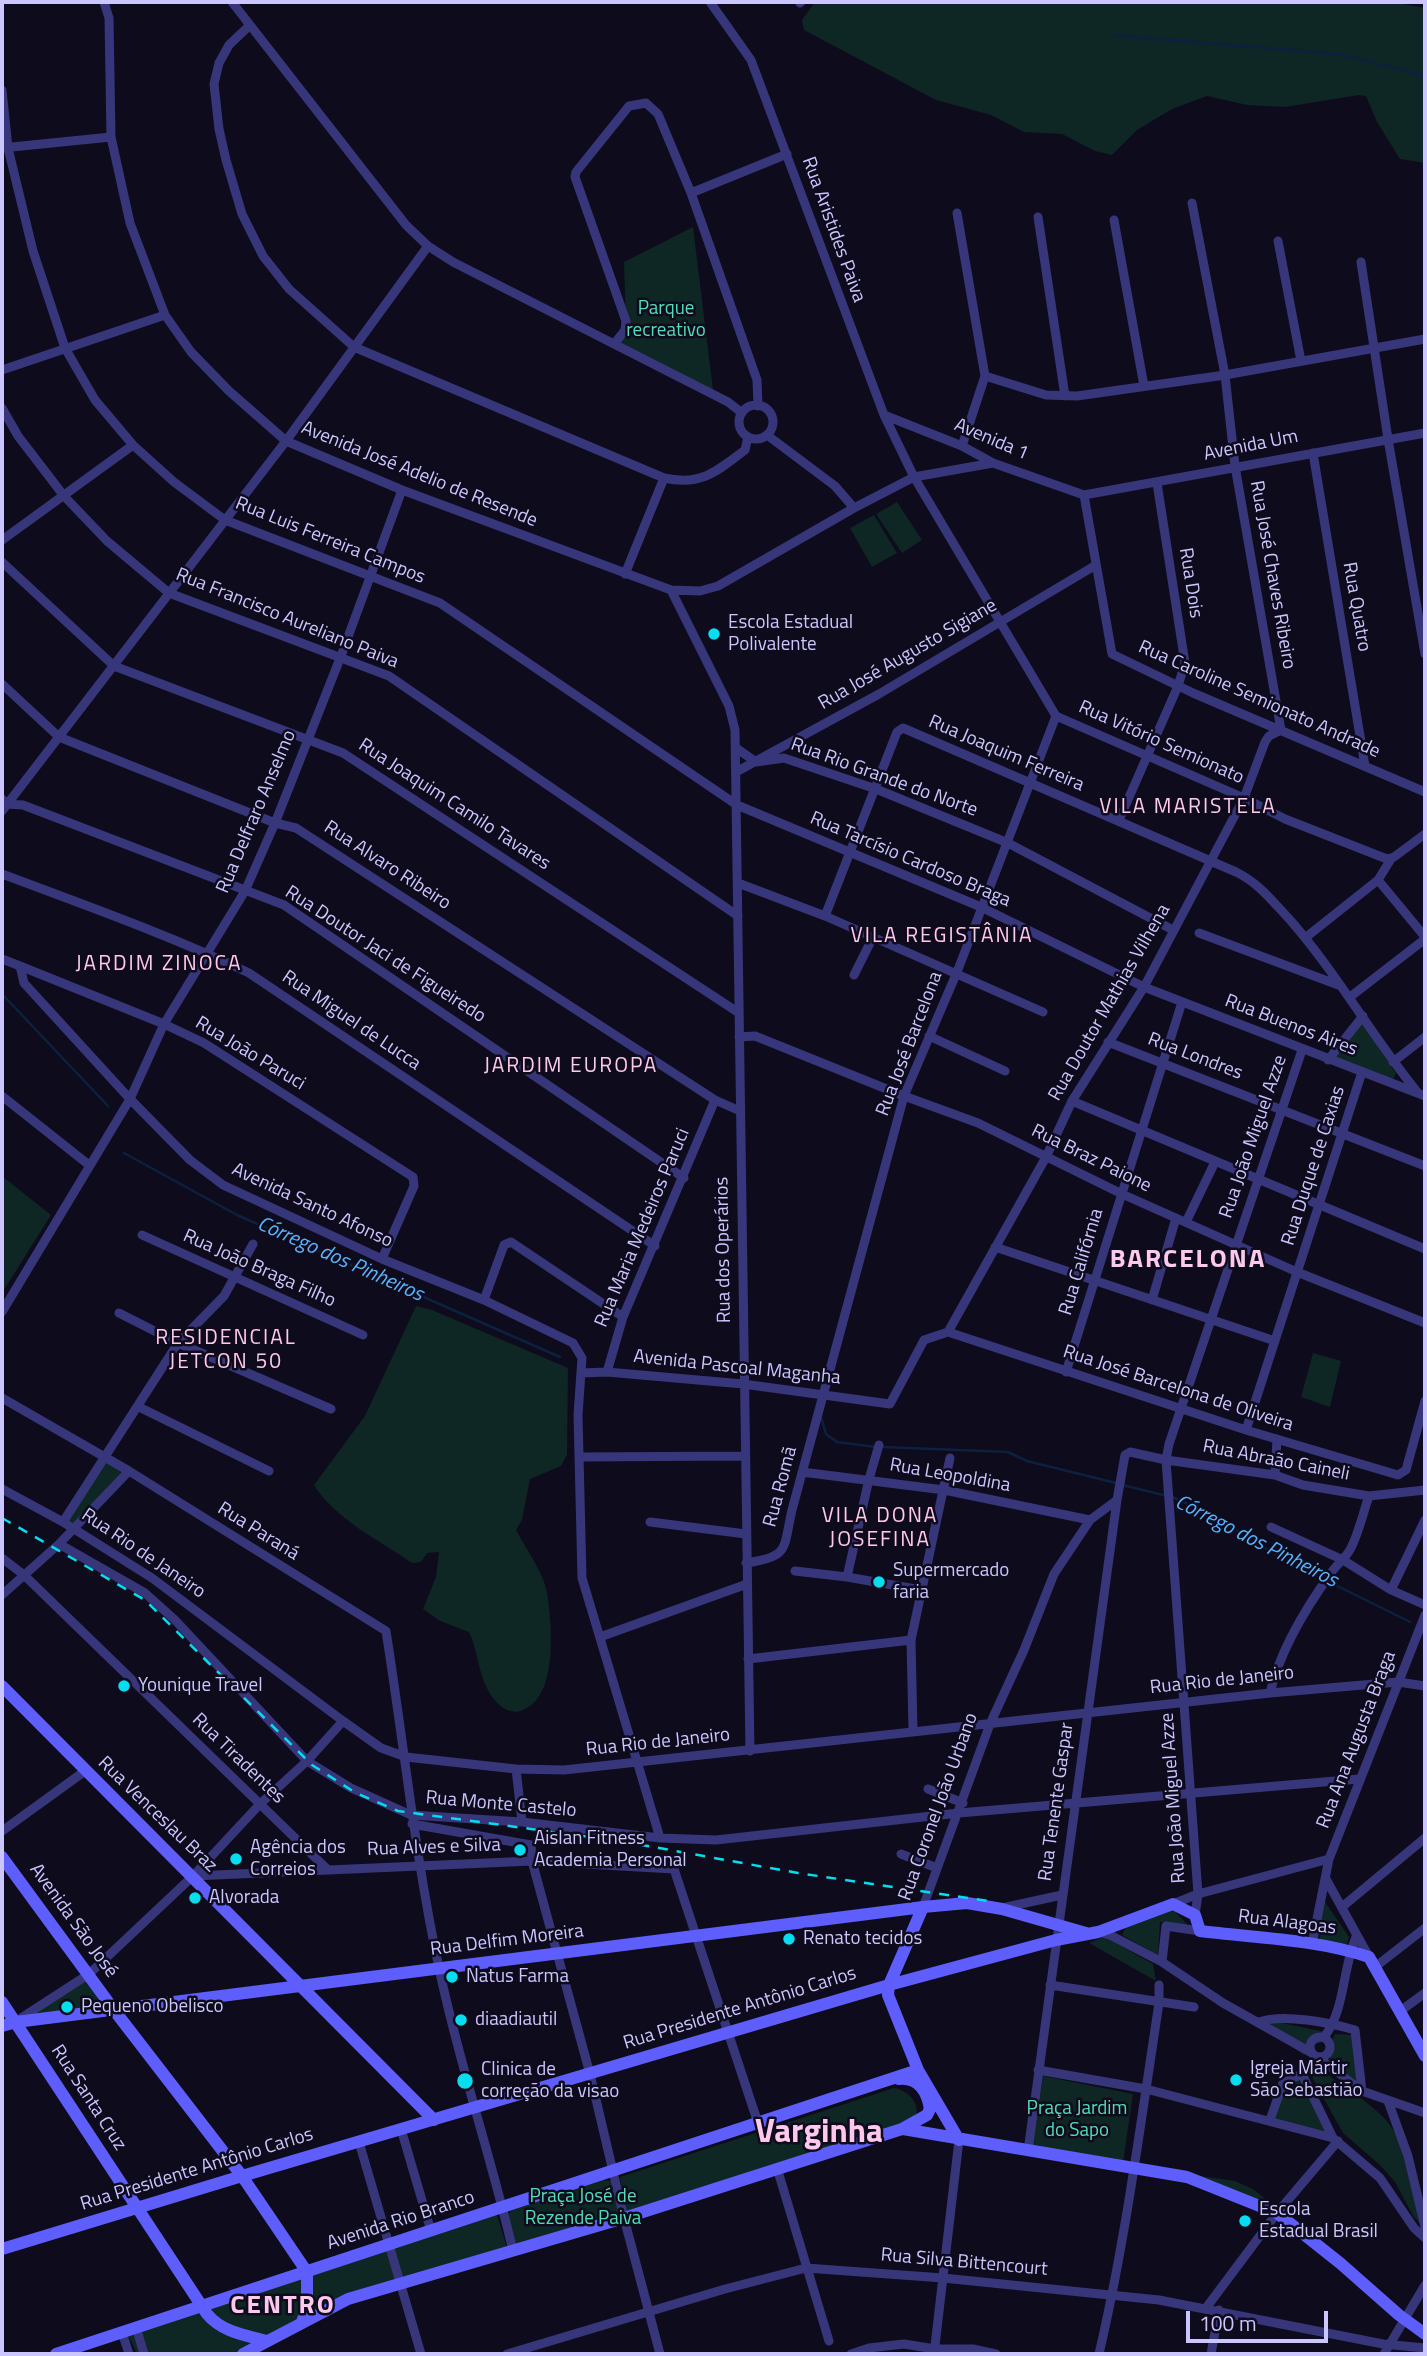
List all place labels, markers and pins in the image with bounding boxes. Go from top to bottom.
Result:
place label: Escola Estadual Polivalente [728,612,853,656]
marker: Escola Estadual Polivalente [706,626,722,642]
place label: Supermercado faria [893,1560,1009,1604]
marker: Supermercado faria [871,1574,887,1590]
place label: Younique Travel [138,1675,263,1697]
marker: Younique Travel [116,1678,132,1694]
place label: Aislan Fitness Academia Personal [534,1828,687,1872]
place label: Agência dos Correios [250,1837,346,1881]
marker: Aislan Fitness Academia Personal [512,1842,528,1858]
marker: Agência dos Correios [228,1851,244,1867]
place label: Alvorada [209,1887,279,1909]
marker: Alvorada [187,1890,203,1906]
place label: Renato tecidos [803,1928,922,1950]
marker: Renato tecidos [781,1931,797,1947]
place label: Natus Farma [466,1966,569,1988]
marker: Natus Farma [444,1969,460,1985]
place label: Pequeno Obelisco [81,1996,224,2018]
marker: Pequeno Obelisco [59,1999,75,2015]
place label: diaadiautil [475,2009,557,2031]
marker: diaadiautil [453,2012,469,2028]
place label: Igreja Mártir São Sebastião [1250,2058,1363,2102]
place label: Clinica de correção da visao [481,2059,619,2103]
marker: Clinica de correção da visao [455,2071,475,2091]
marker: Igreja Mártir São Sebastião [1228,2072,1244,2088]
place label: Escola Estadual Brasil [1259,2199,1378,2243]
marker: Escola Estadual Brasil [1237,2213,1253,2229]

